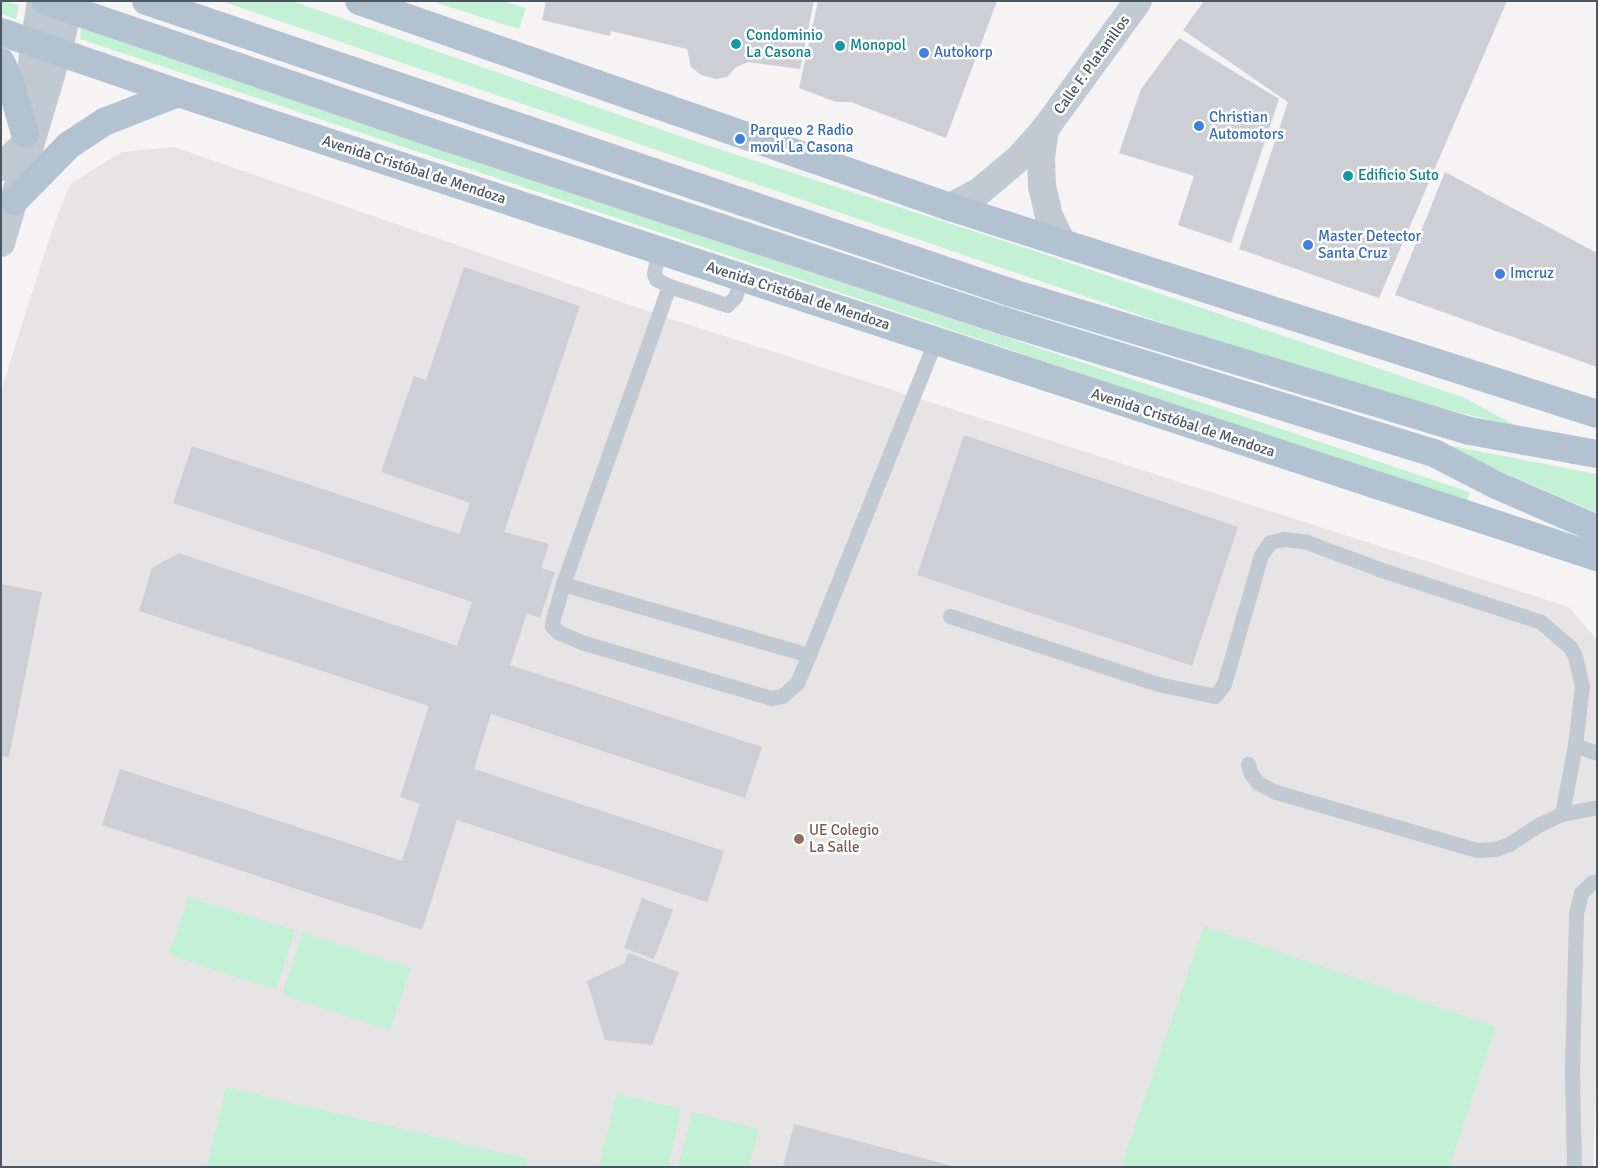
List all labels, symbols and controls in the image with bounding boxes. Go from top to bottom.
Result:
street label: Calle F. Platanillos [1050,12,1134,118]
place label: Condominio La Casona [746,26,823,61]
place label: Monopol [850,37,906,55]
marker: Condominio La Casona [730,38,742,50]
marker: Monopol [834,40,846,52]
place label: Autokorp [934,44,993,62]
marker: Autokorp [918,47,930,59]
place label: Christian Automotors [1209,108,1284,143]
marker: Christian Automotors [1193,120,1205,132]
place label: Parqueo 2 Radio movil La Casona [750,121,853,156]
street label: Avenida Cristóbal de Mendoza [320,132,508,208]
marker: Parqueo 2 Radio movil La Casona [734,133,746,145]
place label: Edificio Suto [1358,167,1439,185]
marker: Edificio Suto [1342,170,1354,182]
place label: Master Detector Santa Cruz [1318,227,1421,262]
marker: Master Detector Santa Cruz [1302,239,1314,251]
street label: Avenida Cristóbal de Mendoza [704,258,892,334]
place label: Imcruz [1510,265,1554,283]
marker: Imcruz [1494,268,1506,280]
street label: Avenida Cristóbal de Mendoza [1089,385,1277,461]
place label: UE Colegio La Salle [809,821,879,856]
marker: UE Colegio La Salle [793,833,805,845]

